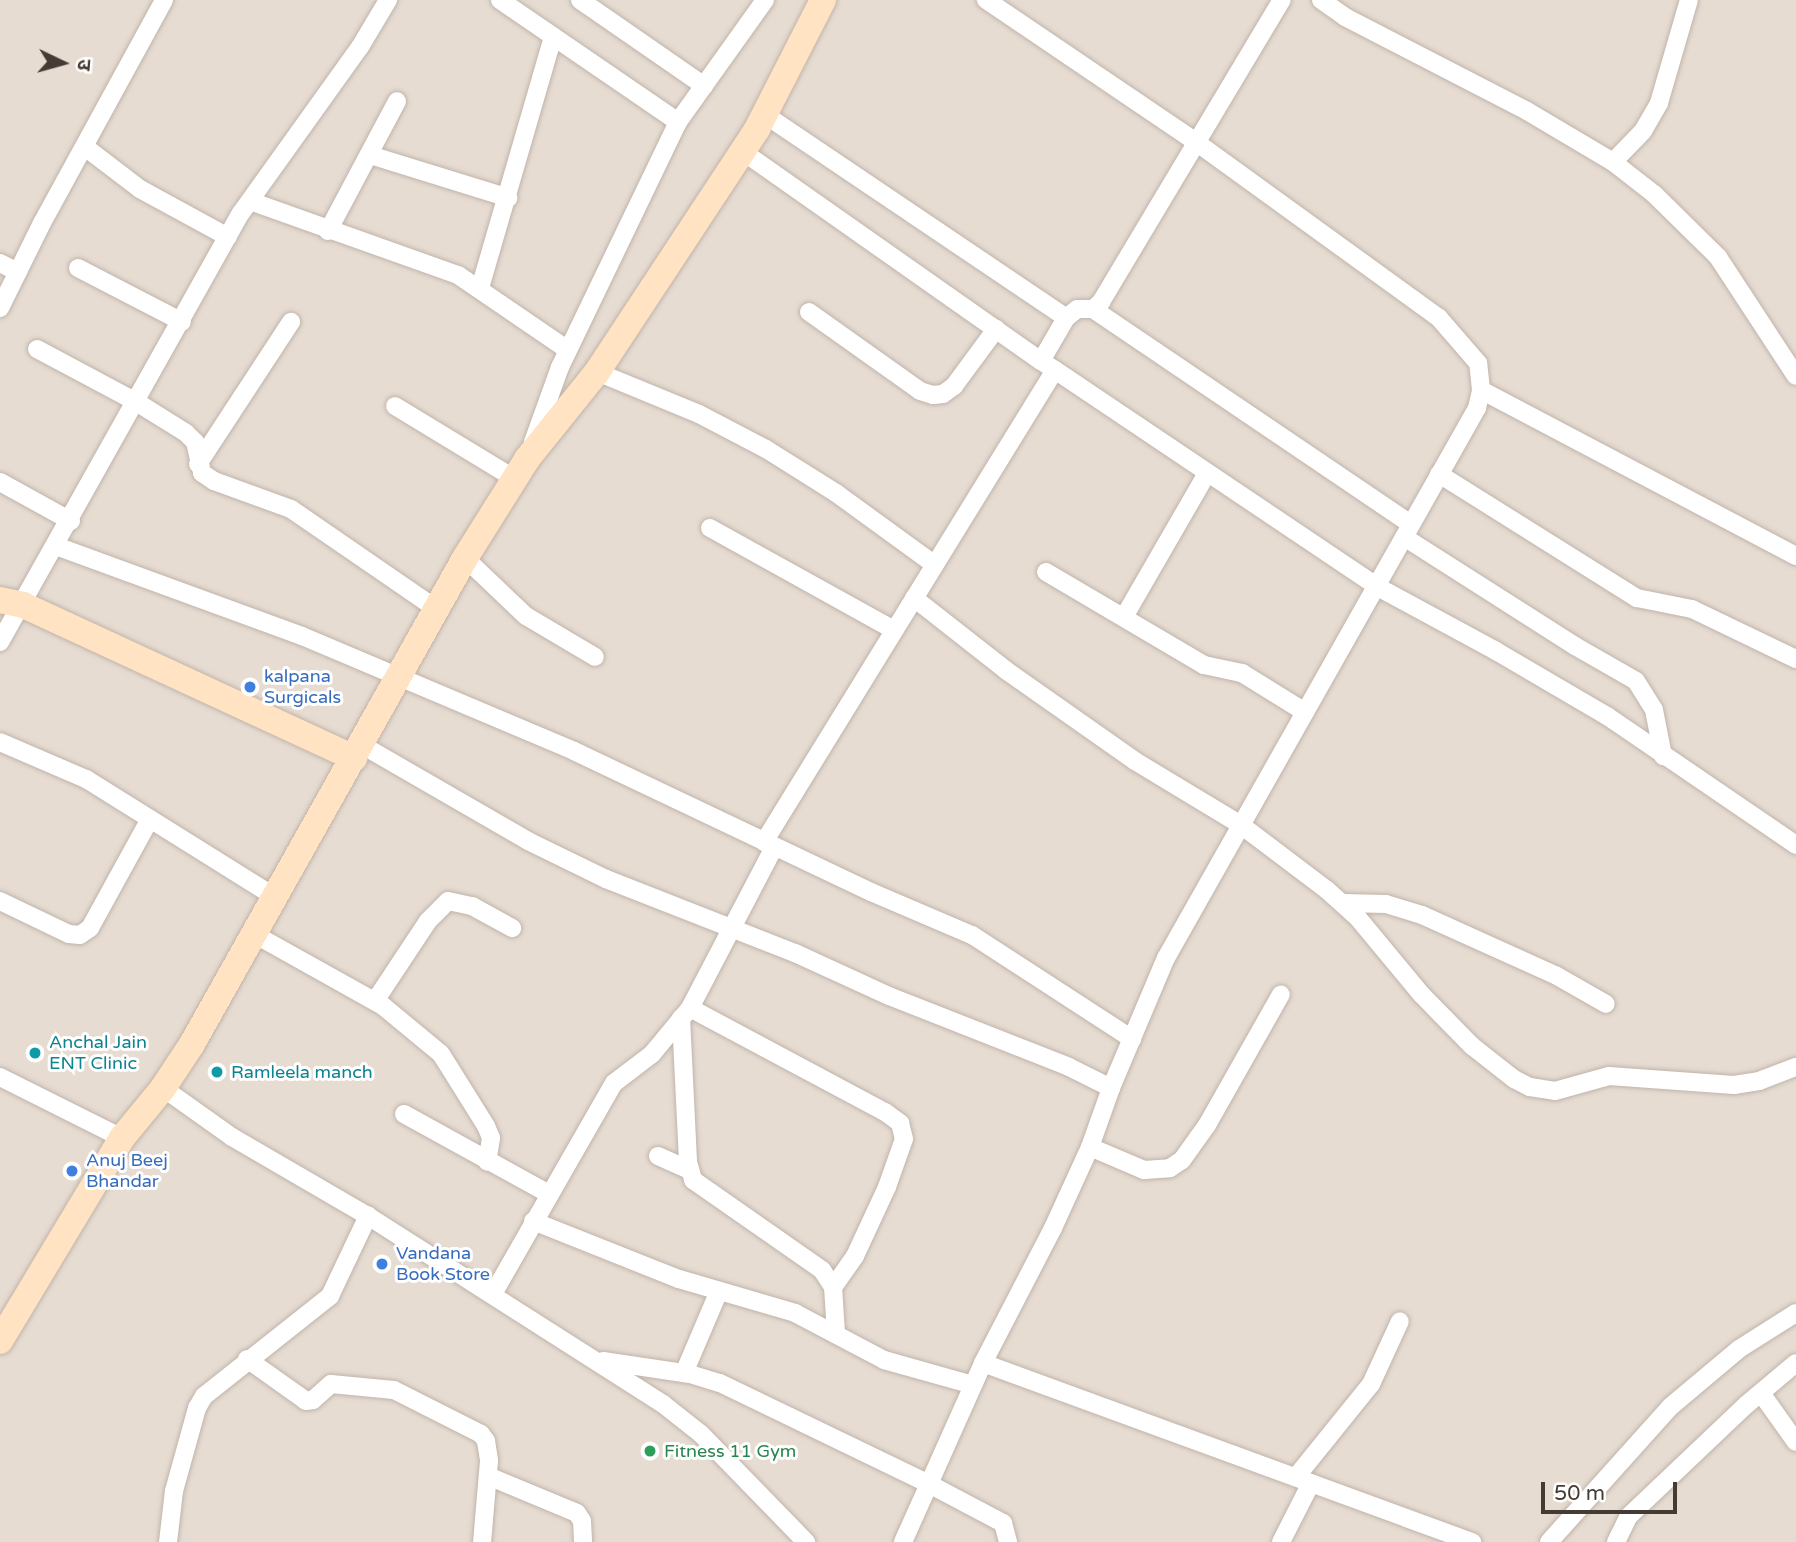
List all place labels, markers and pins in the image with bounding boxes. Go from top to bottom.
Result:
place label: kalpana Surgicals [264,666,341,708]
marker: kalpana Surgicals [242,679,258,695]
place label: Anchal Jain ENT Clinic [49,1032,147,1074]
marker: Anchal Jain ENT Clinic [27,1045,43,1061]
place label: Ramleela manch [231,1061,373,1083]
marker: Ramleela manch [209,1064,225,1080]
place label: Anuj Beej Bhandar [86,1150,168,1192]
marker: Anuj Beej Bhandar [64,1163,80,1179]
place label: Vandana Book Store [396,1243,490,1286]
marker: Vandana Book Store [374,1256,390,1272]
place label: Fitness 11 Gym [664,1440,796,1462]
marker: Fitness 11 Gym [642,1443,658,1459]

